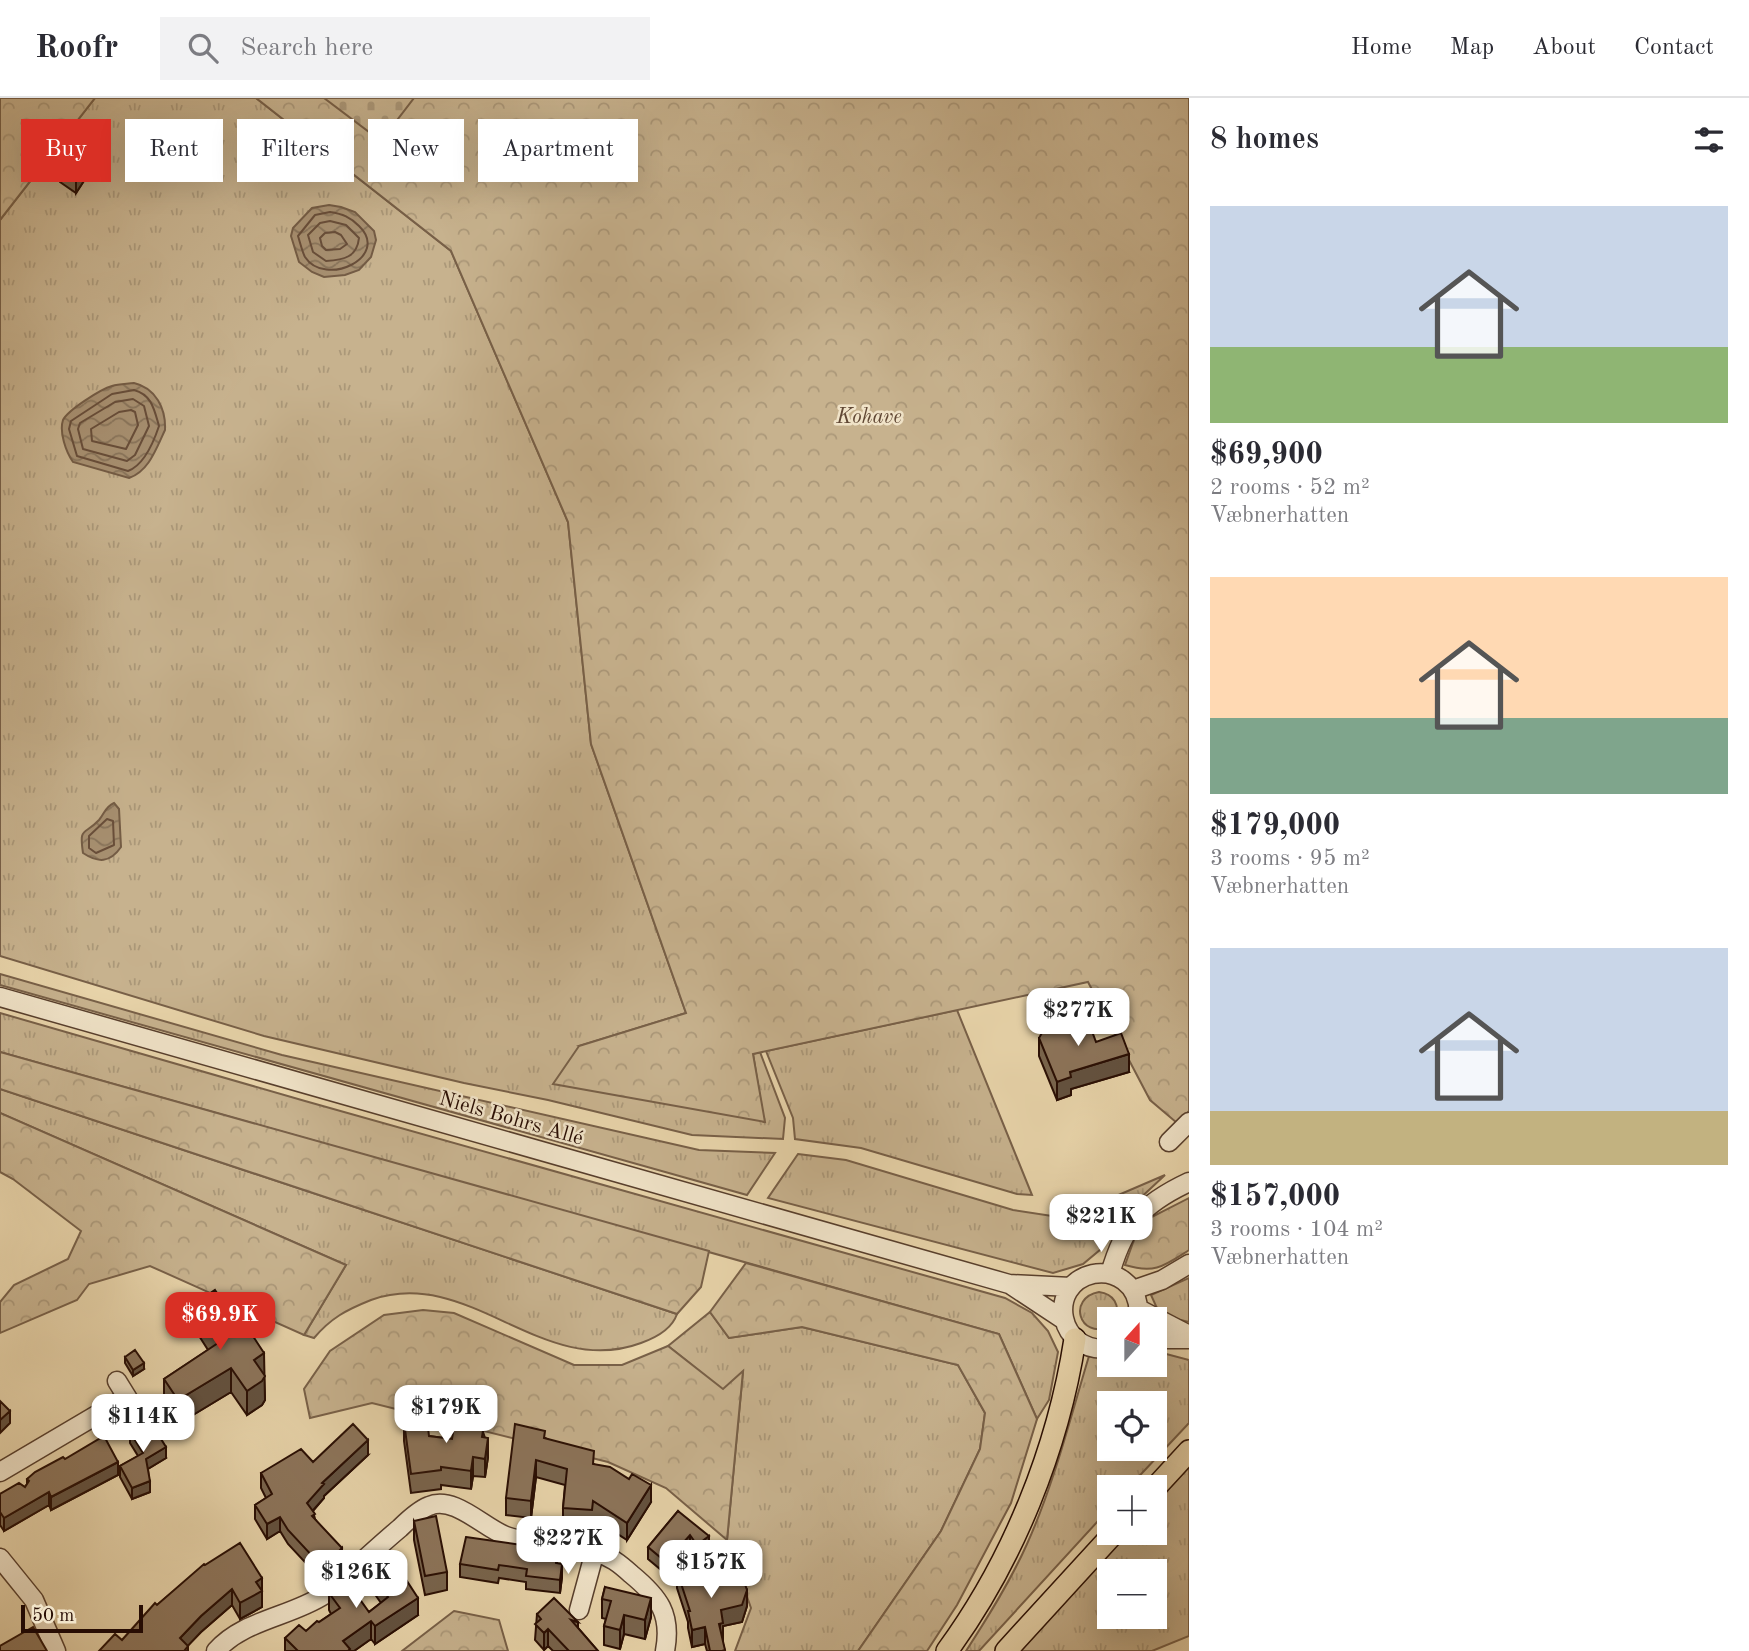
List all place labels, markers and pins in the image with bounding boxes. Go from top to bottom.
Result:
pin: $277K [1029,988,1127,1048]
pin: $221K [1052,1194,1150,1254]
pin: $69.9K [163,1292,277,1352]
pin: $179K [397,1386,495,1445]
pin: $114K [94,1394,192,1454]
pin: $227K [519,1516,617,1576]
pin: $157K [662,1540,760,1600]
pin: $126K [307,1550,405,1610]

